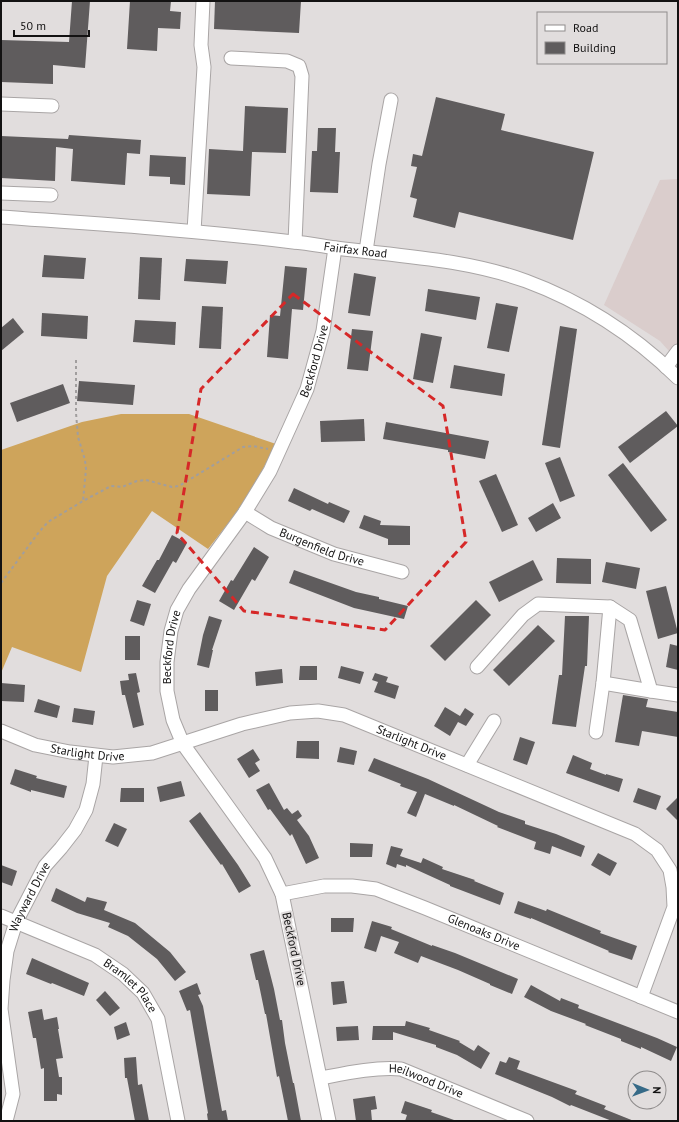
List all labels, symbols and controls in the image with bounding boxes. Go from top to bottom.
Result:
scale bar [14,12,89,38]
legend [537,12,667,64]
text: 50 m [20,18,46,33]
text: Road [573,20,598,35]
text: Building [573,40,616,55]
street label: Fairfax Road [323,238,388,261]
street label: Beckford Drive [296,324,331,400]
street label: Burgenfield Drive [277,524,366,569]
street label: Beckford Drive [159,608,184,684]
street label: Starlight Drive [374,721,449,763]
street label: Starlight Drive [49,740,125,764]
street label: Wayward Drive [5,858,53,933]
street label: Glenoaks Drive [446,910,522,953]
street label: Beckford Drive [279,911,310,987]
street label: Bramlet Place [101,955,161,1015]
street label: Heilwood Drive [389,1061,466,1101]
north arrow [627,1070,667,1110]
text: N [650,1086,664,1094]

